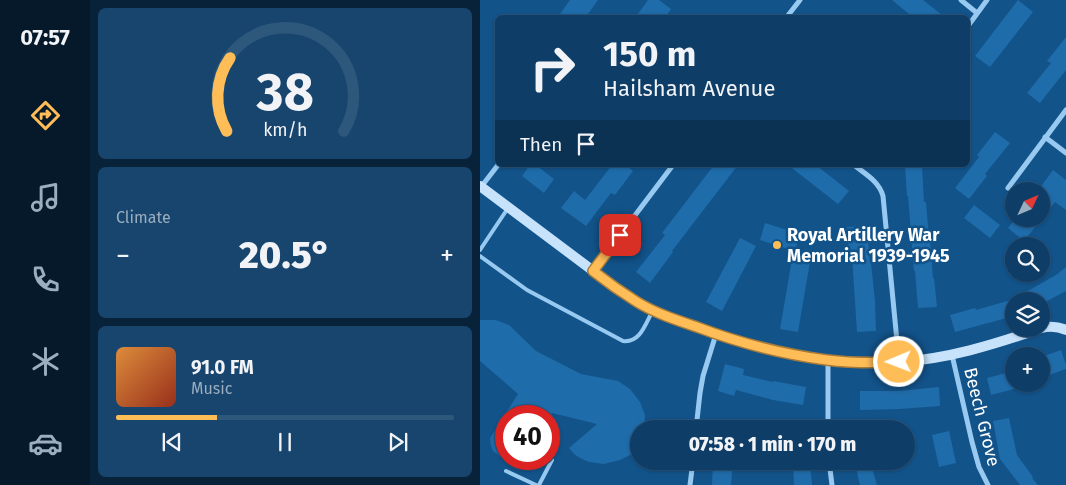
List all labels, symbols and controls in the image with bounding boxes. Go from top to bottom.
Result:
text: 07:57 [20,24,70,51]
text: 150 m [603,33,696,75]
icon: right [520,35,585,100]
text: 38 [255,61,314,124]
text: Hailsham Avenue [603,75,775,102]
icon: directions [28,98,63,133]
text: km/h [263,119,307,141]
icon: arrive [572,130,600,158]
text: Then [520,133,562,156]
icon: music [28,180,63,215]
north arrow [1005,182,1050,228]
map controls [1005,182,1050,392]
text: Climate [116,208,171,227]
pin [599,214,641,256]
icon: arrive [606,221,634,249]
place label: Royal Artillery War Memorial 1939-1945 [787,224,950,267]
text: 20.5° [239,232,331,278]
button: search [1005,237,1050,282]
text: − [116,239,130,272]
text: + [440,239,454,272]
marker: Royal Artillery War Memorial 1939-1945 [771,239,783,251]
icon: phone [28,262,63,297]
button: layers [1005,292,1050,337]
position arrow [872,335,924,387]
icon: climate [28,344,63,379]
button: + [1005,347,1050,392]
text: 91.0 FM [191,356,254,379]
street label: Beech Grove [959,365,1005,469]
text: Music [191,379,232,398]
speed limit sign: 40 [495,405,560,470]
icon: car [28,426,63,461]
icon: previous [158,428,186,456]
icon: pause [271,428,299,456]
icon: next [384,428,412,456]
text: 07:58 · 1 min · 170 m [689,433,856,456]

